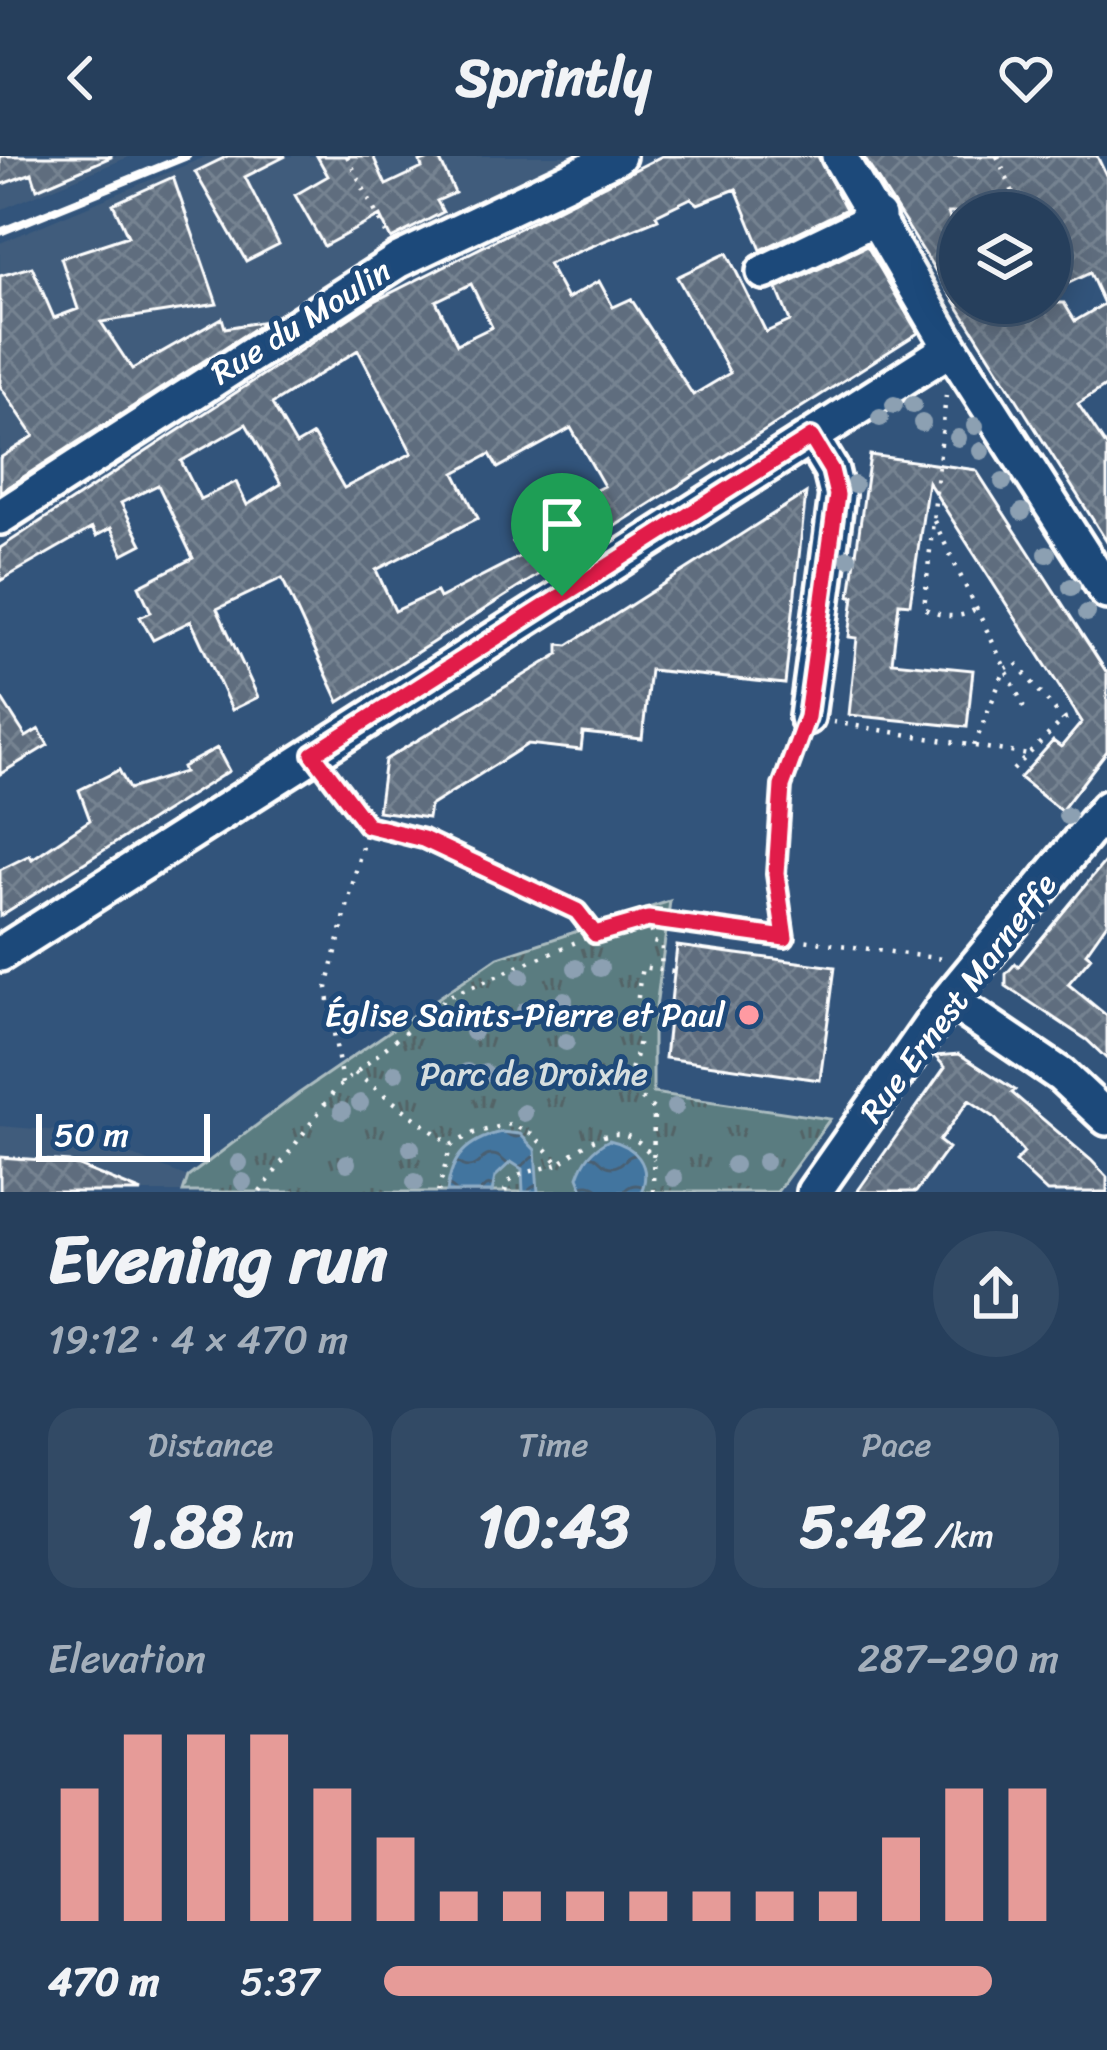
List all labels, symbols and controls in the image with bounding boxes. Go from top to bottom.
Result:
text: Sprintly [456,30,651,126]
icon: back [48,45,114,111]
icon: heart [993,45,1059,111]
map controls [939,192,1071,324]
button: layers [939,192,1071,324]
street label: Rue du Moulin [199,243,403,401]
pin [511,473,613,596]
icon: arrive [529,491,595,557]
street label: Rue Ernest Marneffe [844,860,1072,1136]
place label: Église Saints-Pierre et Paul [325,986,726,1044]
marker: Église Saints-Pierre et Paul [736,1002,762,1028]
park label: Parc de Droixhe [420,1045,648,1103]
text: 50 m [54,1106,129,1164]
scale bar [36,1108,210,1161]
text: Evening run [48,1201,388,1318]
button: share [933,1231,1059,1357]
text: 19:12 · 4 × 470 m [48,1305,348,1374]
text: Distance [148,1416,273,1474]
text: Time [519,1416,588,1474]
text: Pace [861,1416,932,1474]
text: 1.88 [127,1474,243,1580]
text: 10:43 [477,1474,630,1580]
text: 5:42 [799,1474,926,1580]
text: km [243,1507,294,1565]
text: /km [926,1507,994,1565]
text: Elevation [48,1624,206,1693]
text: 287–290 m [857,1624,1059,1693]
text: 470 m [48,1947,159,2016]
text: 5:37 [240,1947,319,2016]

